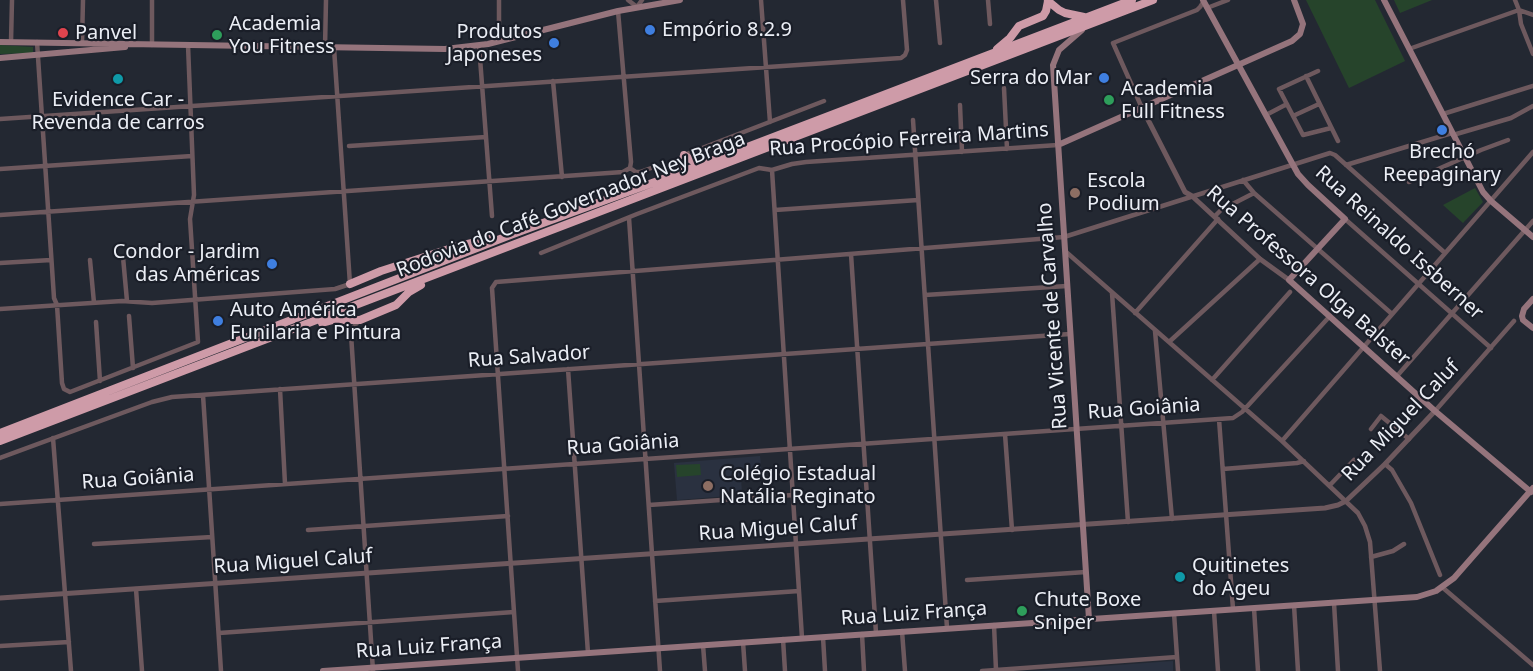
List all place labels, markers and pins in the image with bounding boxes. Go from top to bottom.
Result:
place label: Academia You Fitness [229,12,335,59]
place label: Empório 8.2.9 [662,18,792,42]
place label: Produtos Japoneses [447,20,542,67]
place label: Panvel [75,21,137,45]
marker: Empório 8.2.9 [643,23,657,37]
marker: Panvel [56,26,70,40]
marker: Academia You Fitness [210,28,224,42]
marker: Produtos Japoneses [547,36,561,50]
place label: Serra do Mar [970,66,1092,90]
marker: Serra do Mar [1097,71,1111,85]
marker: Evidence Car - Revenda de carros [111,72,125,86]
place label: Academia Full Fitness [1121,77,1225,124]
place label: Evidence Car - Revenda de carros [31,88,205,135]
marker: Academia Full Fitness [1102,93,1116,107]
marker: Brechó Reepaginary [1435,123,1449,137]
place label: Brechó Reepaginary [1383,140,1501,187]
place label: Escola Podium [1087,169,1160,216]
marker: Escola Podium [1068,186,1082,200]
place label: Condor - Jardim das Américas [113,240,260,287]
marker: Condor - Jardim das Américas [265,257,279,271]
place label: Auto América Funilaria e Pintura [230,298,401,345]
marker: Auto América Funilaria e Pintura [211,314,225,328]
place label: Colégio Estadual Natália Reginato [720,462,876,509]
marker: Colégio Estadual Natália Reginato [701,479,715,493]
place label: Quitinetes do Ageu [1192,554,1289,601]
marker: Quitinetes do Ageu [1173,570,1187,584]
place label: Chute Boxe Sniper [1034,588,1141,635]
marker: Chute Boxe Sniper [1015,604,1029,618]

